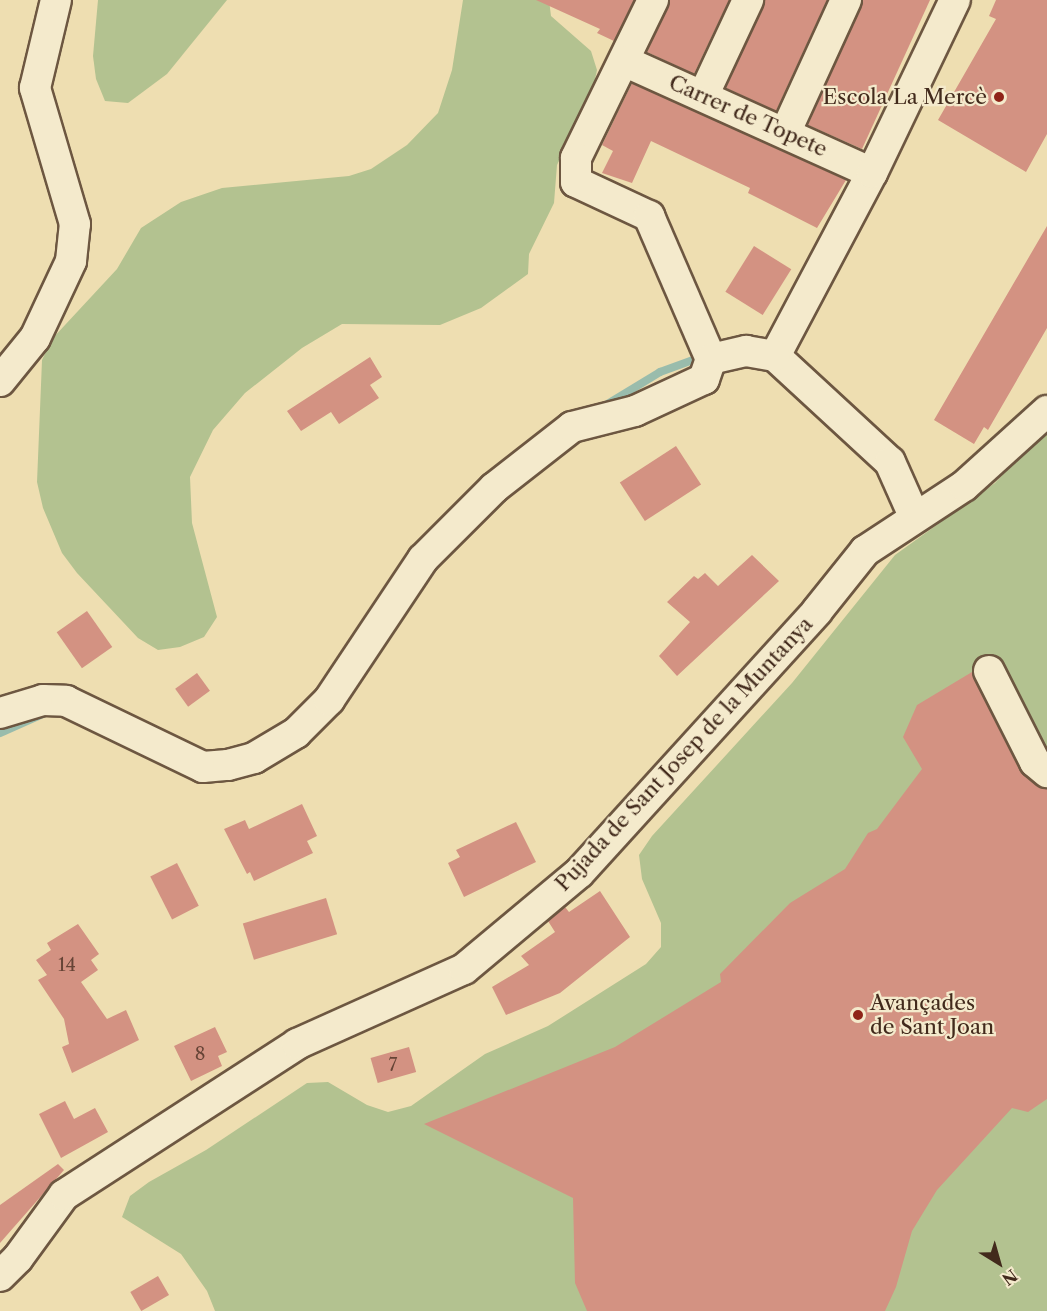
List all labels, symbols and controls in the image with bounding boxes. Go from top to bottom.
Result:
street label: Carrer de Topete [665,70,831,162]
place label: Escola La Mercè [822,84,987,110]
marker: Escola La Mercè [992,90,1006,104]
street label: Pujada de Sant Josep de la Muntanya [550,612,818,896]
house number: 14 [58,954,76,976]
place label: Avançades de Sant Joan [870,990,994,1040]
marker: Avançades de Sant Joan [851,1008,865,1022]
house number: 8 [195,1043,205,1065]
house number: 7 [389,1054,397,1076]
north arrow [969,1233,1029,1293]
text: N [998,1265,1021,1290]

